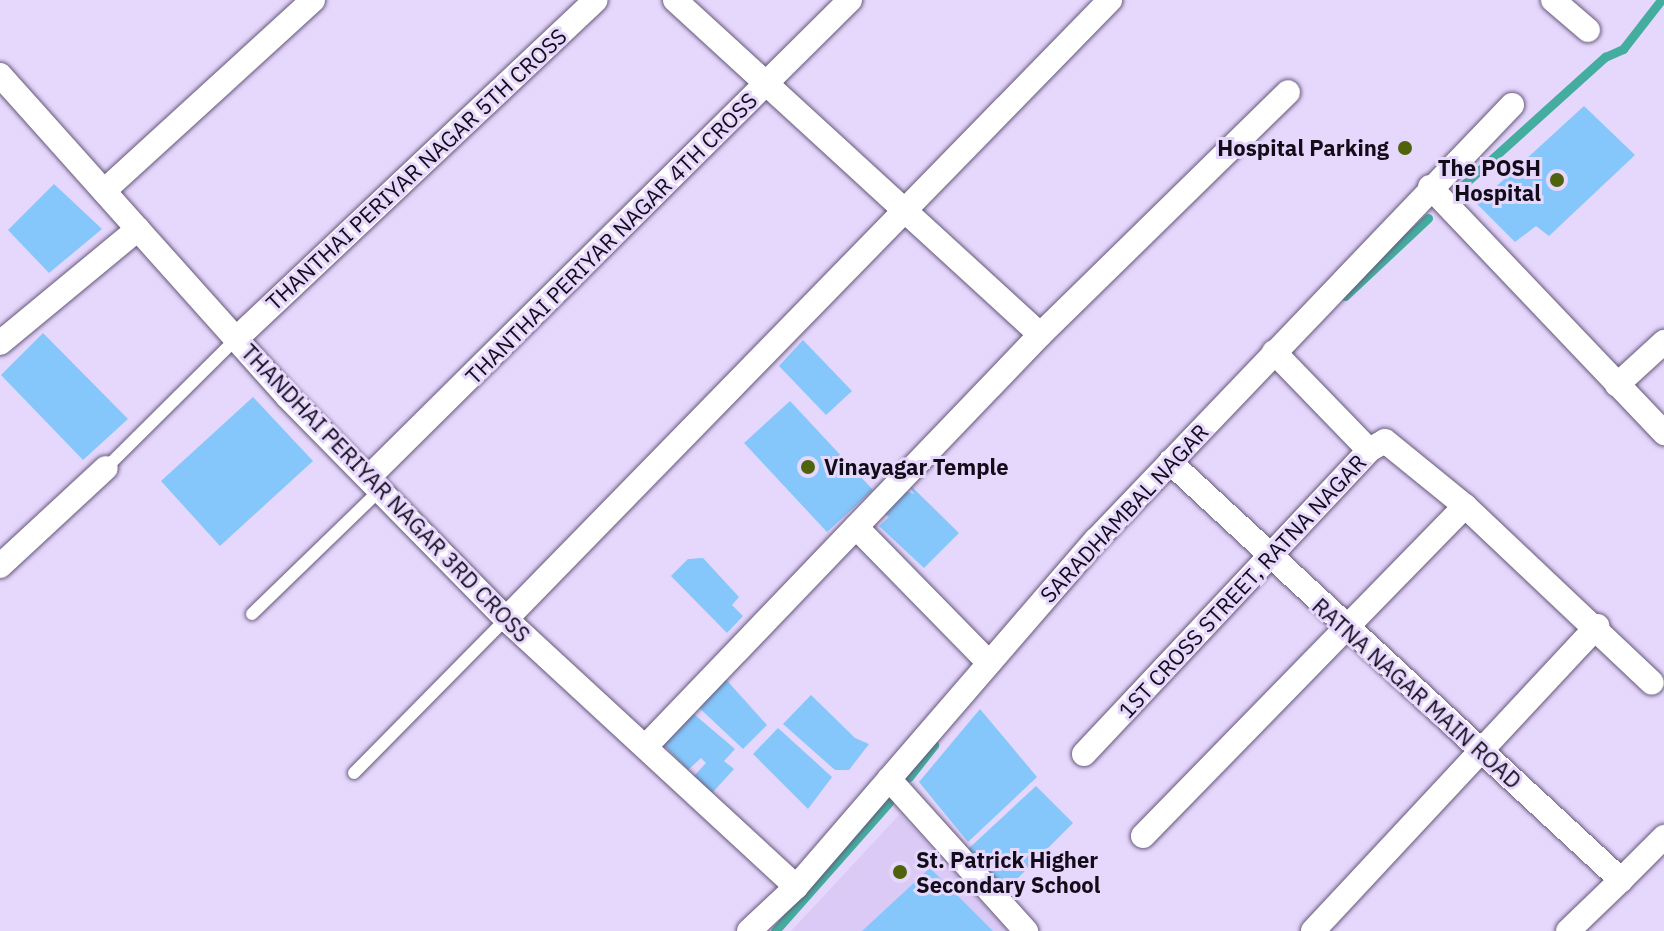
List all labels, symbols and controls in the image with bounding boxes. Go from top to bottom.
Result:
street label: THANTHAI PERIYAR NAGAR 5TH CROSS [260,23,572,315]
street label: THANTHAI PERIYAR NAGAR 4TH CROSS [460,87,762,389]
place label: Hospital Parking [1217,135,1389,161]
marker: Hospital Parking [1396,139,1414,157]
place label: The POSH Hospital [1438,154,1541,206]
marker: The POSH Hospital [1548,171,1566,189]
street label: THANDHAI PERIYAR NAGAR 3RD CROSS [236,338,536,648]
street label: SARADHAMBAL NAGAR [1034,418,1214,608]
street label: 1ST CROSS STREET, RATNA NAGAR [1113,449,1371,723]
place label: Vinayagar Temple [824,454,1009,480]
marker: Vinayagar Temple [799,458,817,476]
street label: RATNA NAGAR MAIN ROAD [1307,592,1527,794]
place label: St. Patrick Higher Secondary School [916,846,1100,898]
marker: St. Patrick Higher Secondary School [891,863,909,881]

